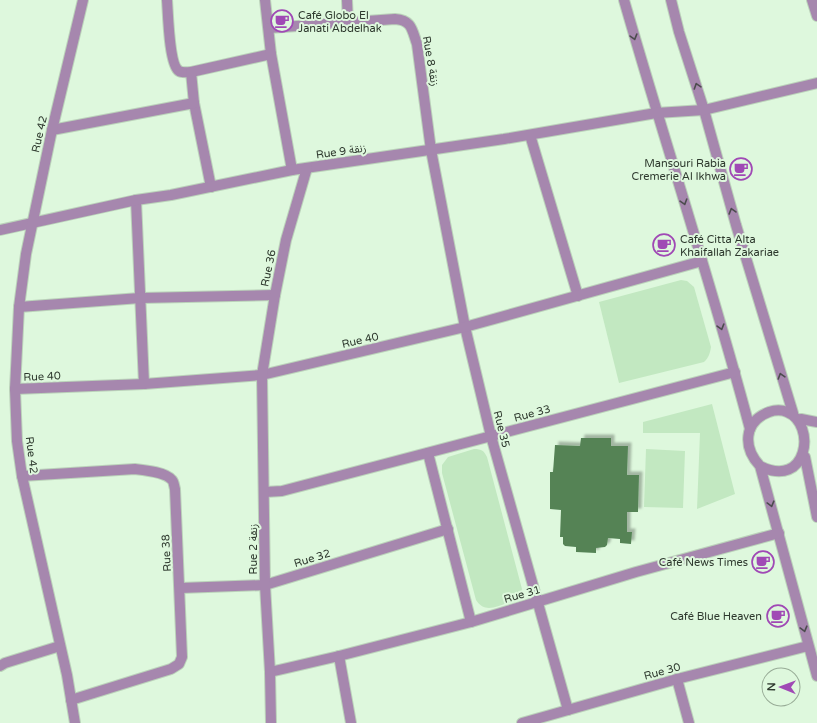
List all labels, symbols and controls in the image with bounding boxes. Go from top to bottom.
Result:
cafe icon: Café Globo El Janati Abdelhak [269,8,295,34]
place label: Café Globo El Janati Abdelhak [298,9,382,35]
one-way arrow [630,34,638,41]
street label: Rue 8 زنقة [420,35,441,87]
one-way arrow [693,83,701,90]
street label: Rue 42 [29,114,50,154]
street label: Rue 9 زنقة [315,142,367,161]
cafe icon: Mansouri Rabia Cremerie Al Ikhwa [728,156,754,182]
place label: Mansouri Rabia Cremerie Al Ikhwa [632,157,726,183]
one-way arrow [679,198,688,205]
one-way arrow [729,208,737,214]
cafe icon: Café Citta Alta Khaifallah Zakariae [651,232,677,258]
place label: Café Citta Alta Khaifallah Zakariae [680,233,779,259]
street label: Rue 36 [258,248,279,288]
one-way arrow [717,323,725,330]
street label: Rue 40 [340,330,380,351]
street label: Rue 40 [23,369,61,384]
one-way arrow [777,373,786,380]
street label: Rue 33 [512,402,552,425]
street label: Rue 35 [491,409,512,449]
street label: Rue 42 [23,436,40,475]
one-way arrow [766,500,774,507]
street label: Rue 2 زنقة [247,524,260,574]
street label: Rue 38 [159,534,174,572]
street label: Rue 32 [292,547,332,570]
cafe icon: Café News Times [750,549,776,575]
place label: Café News Times [659,556,748,569]
street label: Rue 31 [502,583,542,606]
cafe icon: Café Blue Heaven [765,603,791,629]
place label: Café Blue Heaven [670,610,762,623]
one-way arrow [799,625,808,632]
street label: Rue 30 [642,660,682,683]
north arrow [761,667,801,707]
text: N [765,682,778,691]

